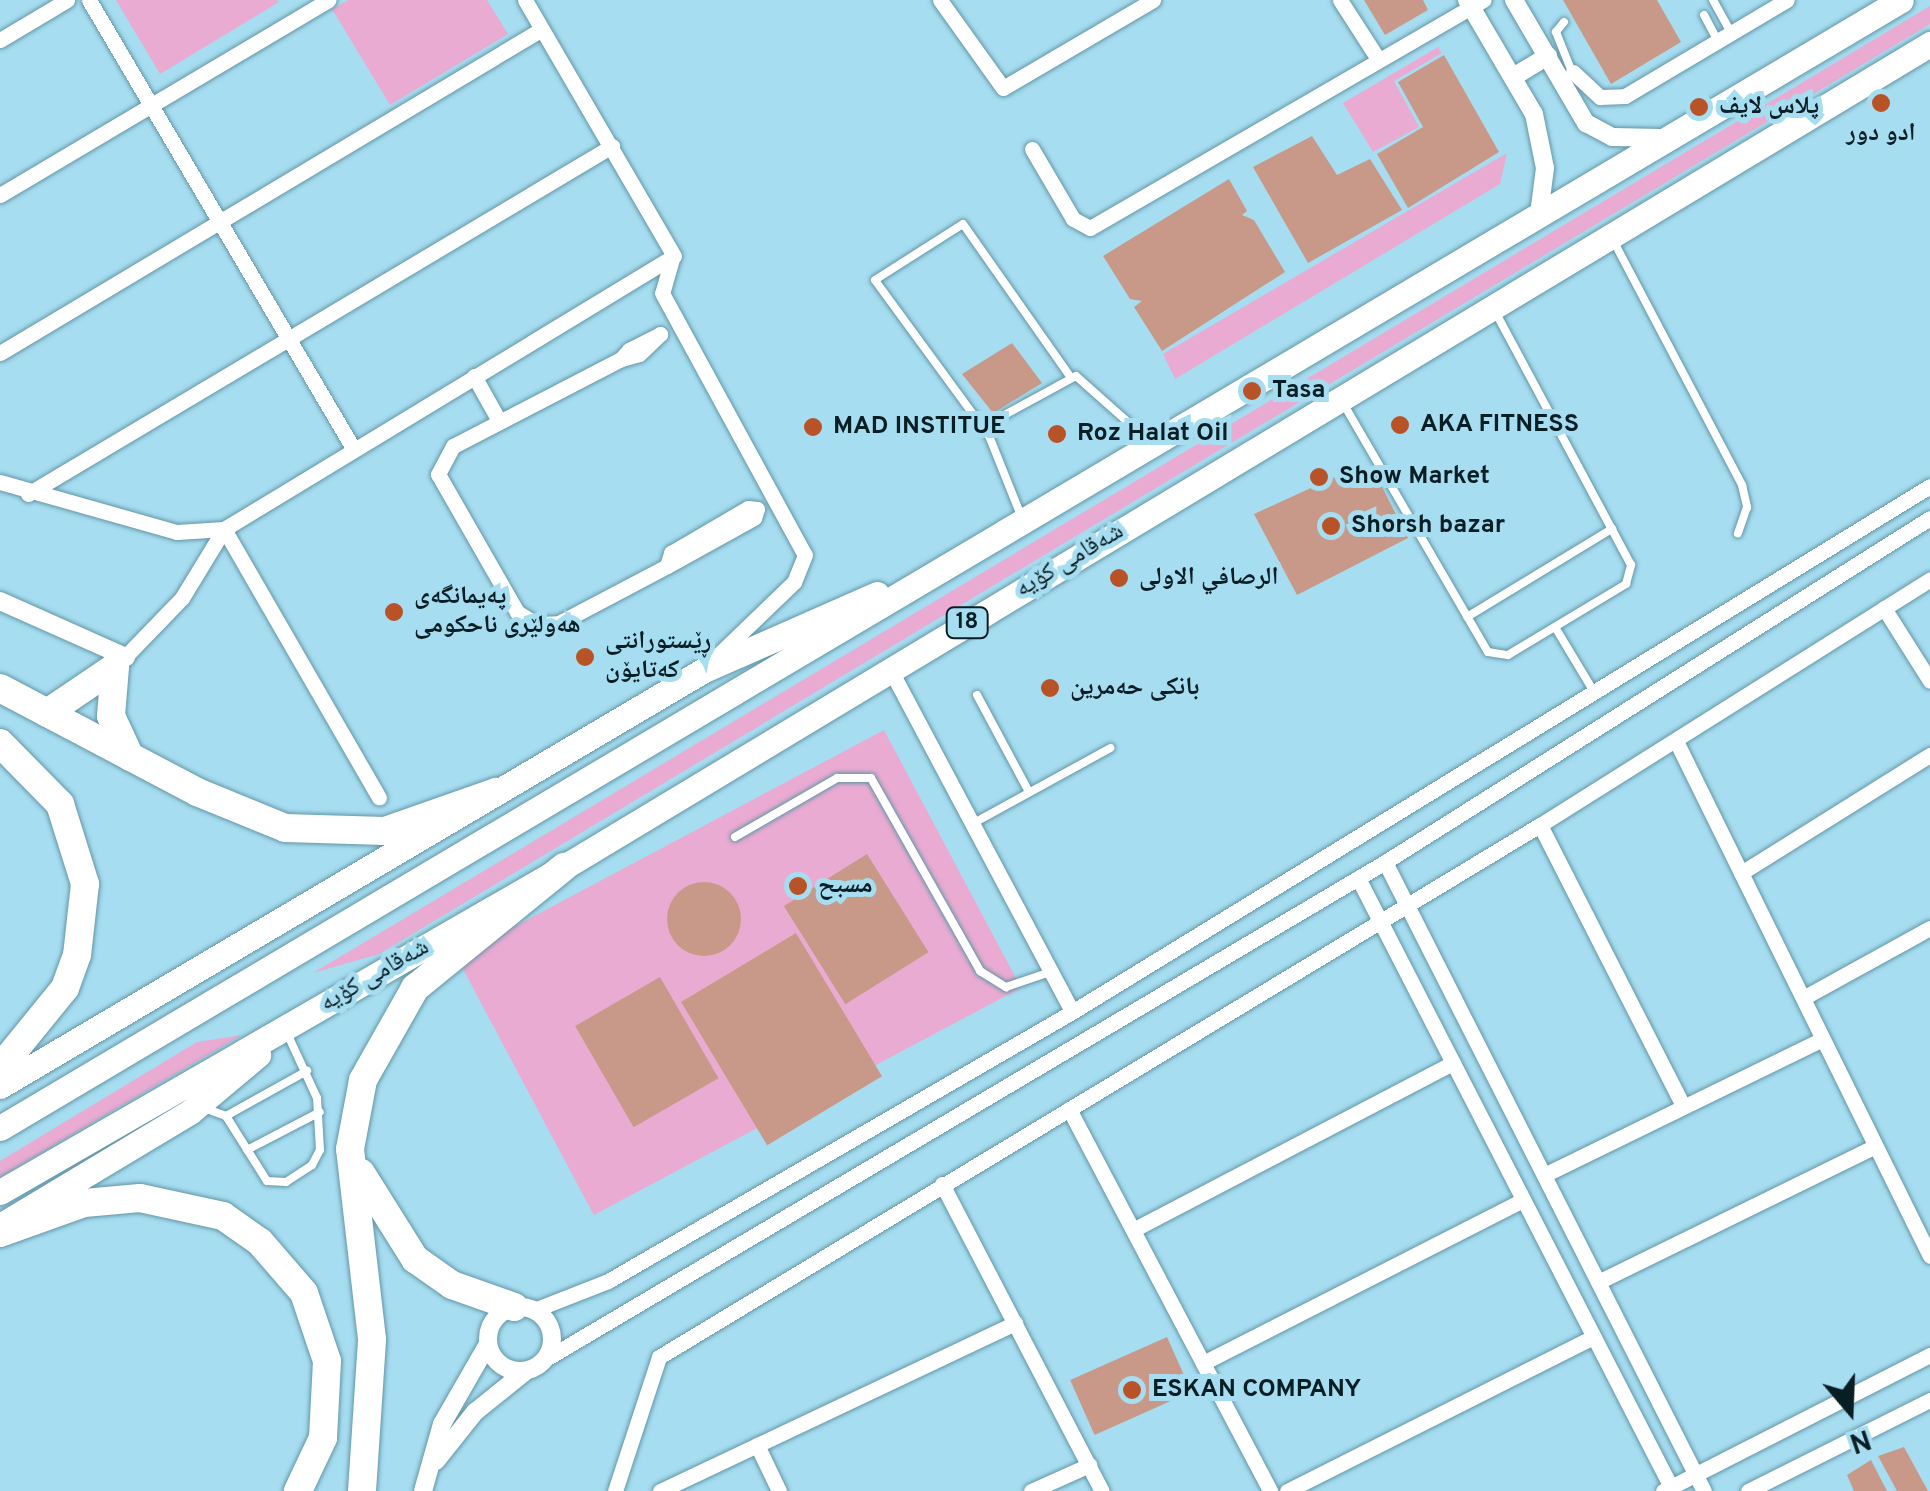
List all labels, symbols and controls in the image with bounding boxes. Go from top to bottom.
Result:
place label: پلاس لایف [1719,92,1819,122]
marker: ادو دور [1870,92,1892,114]
marker: پلاس لایف [1688,96,1710,118]
place label: ادو دور [1846,119,1916,149]
place label: Tasa [1272,376,1325,406]
marker: Tasa [1241,380,1263,402]
place label: AKA FITNESS [1420,410,1580,440]
place label: MAD INSTITUE [833,412,1006,442]
marker: AKA FITNESS [1389,414,1411,436]
marker: MAD INSTITUE [802,416,824,438]
place label: Roz Halat Oil [1077,419,1229,449]
marker: Roz Halat Oil [1046,423,1068,445]
place label: Show Market [1339,462,1490,492]
marker: Show Market [1308,466,1330,488]
place label: Shorsh bazar [1351,511,1505,541]
marker: Shorsh bazar [1320,515,1342,537]
street label: شەقامی کۆیە [1010,517,1130,605]
place label: الرصافي الاولى [1139,563,1278,593]
marker: الرصافي الاولى [1108,567,1130,589]
place label: پەیمانگەی هەولێری ناحکومی [414,583,581,642]
marker: پەیمانگەی هەولێری ناحکومی [383,601,405,623]
road number: 18 [944,606,990,640]
place label: ڕێستورانتی کەتایۆن [605,628,711,687]
marker: ڕێستورانتی کەتایۆن [574,646,596,668]
place label: بانكی حه‌مرین [1070,673,1199,703]
marker: بانكی حه‌مرین [1039,677,1061,699]
place label: مسبح [818,871,873,901]
marker: مسبح [787,875,809,897]
street label: شەقامی کۆیە [315,933,435,1019]
north arrow [1800,1361,1900,1461]
place label: ESKAN COMPANY [1152,1375,1361,1405]
marker: ESKAN COMPANY [1121,1379,1143,1401]
text: N [1844,1419,1875,1460]

